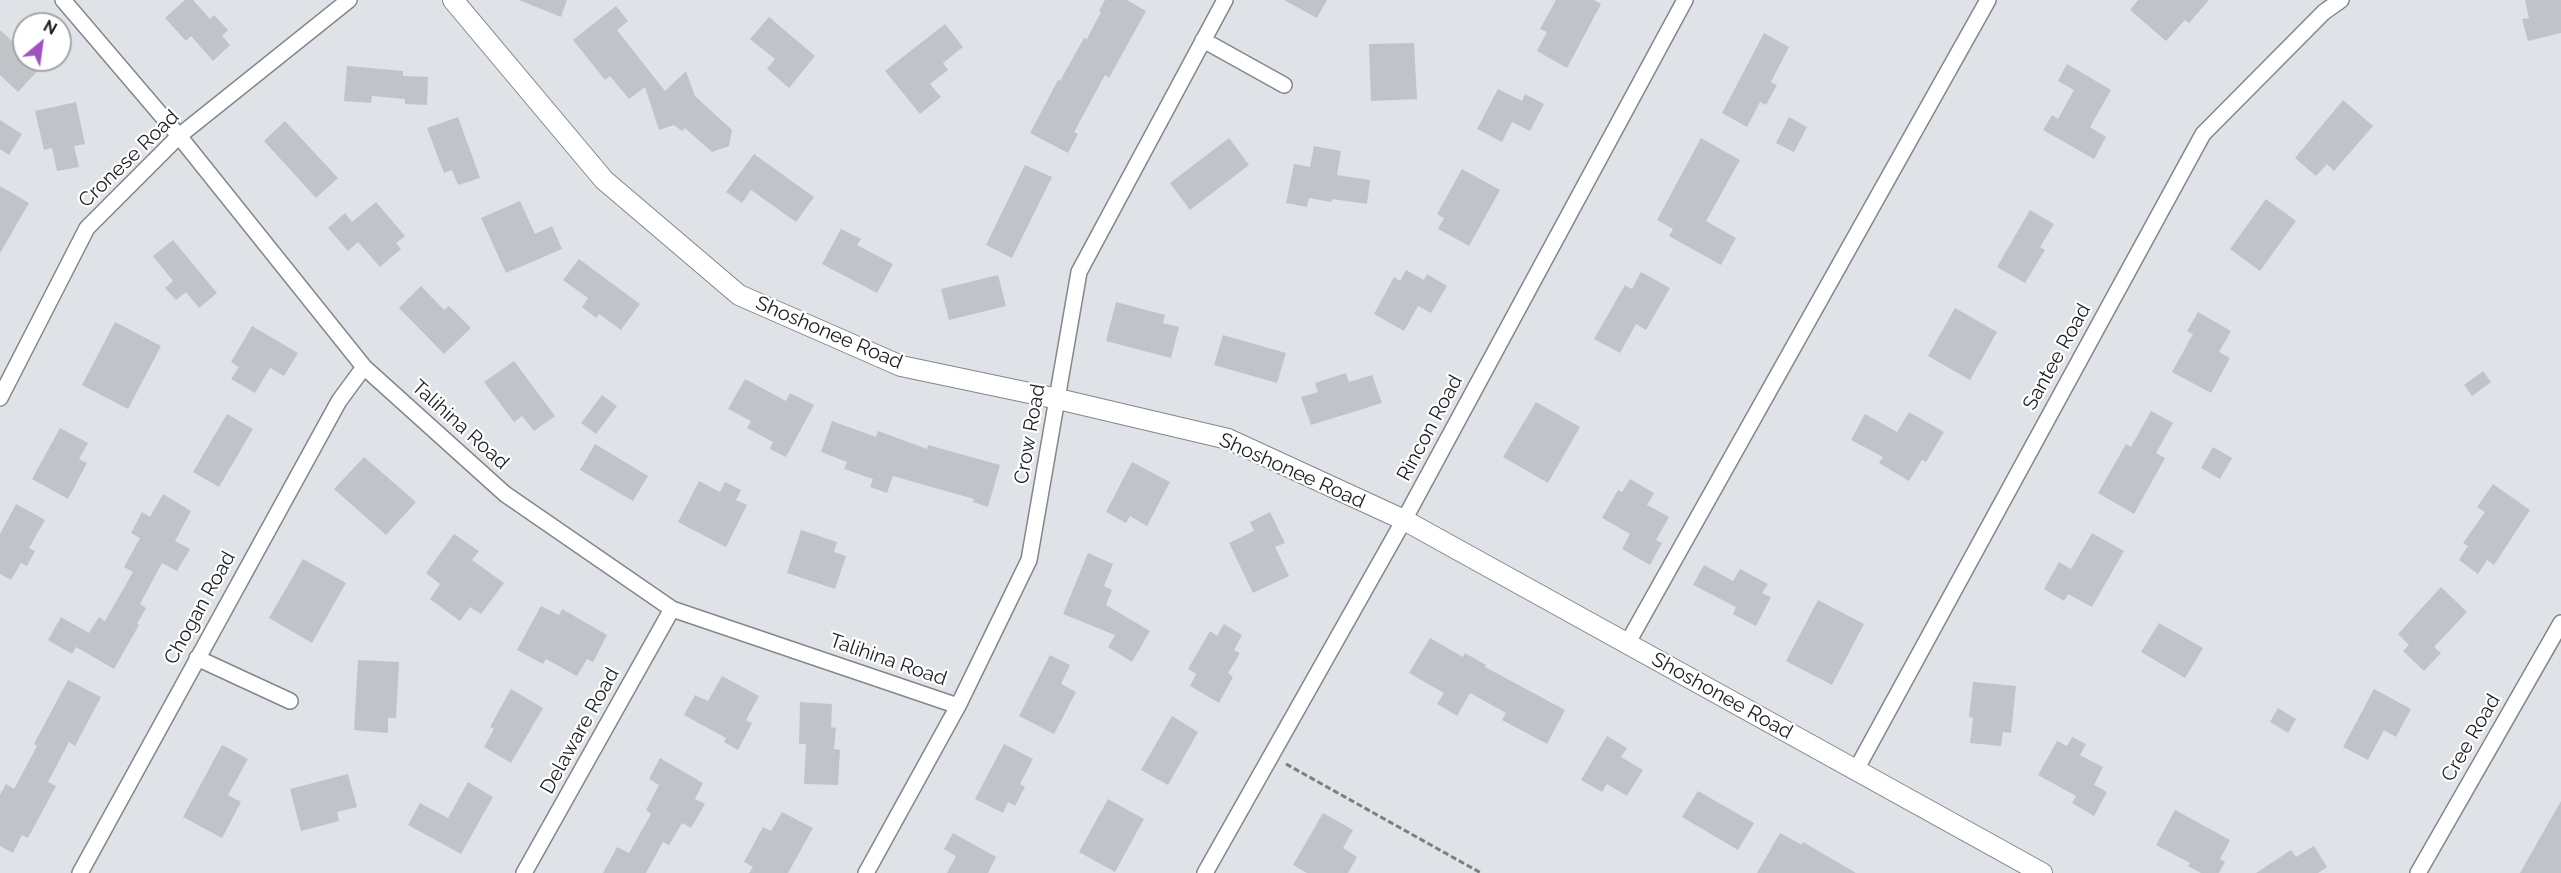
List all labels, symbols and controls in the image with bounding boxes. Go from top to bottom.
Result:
north arrow [12,12,72,72]
text: N [40,16,60,39]
street label: Cronese Road [74,105,184,213]
street label: Shoshonee Road [752,291,906,375]
street label: Santee Road [2018,300,2096,414]
street label: Rincon Road [1392,371,1468,485]
street label: Talihina Road [406,375,514,475]
street label: Crow Road [1009,382,1051,486]
street label: Shoshonee Road [1215,428,1369,514]
street label: Chogan Road [159,547,241,669]
street label: Talihina Road [826,629,950,691]
street label: Shoshonee Road [1647,647,1797,745]
street label: Delaware Road [535,664,625,798]
street label: Cree Road [2436,690,2506,786]

